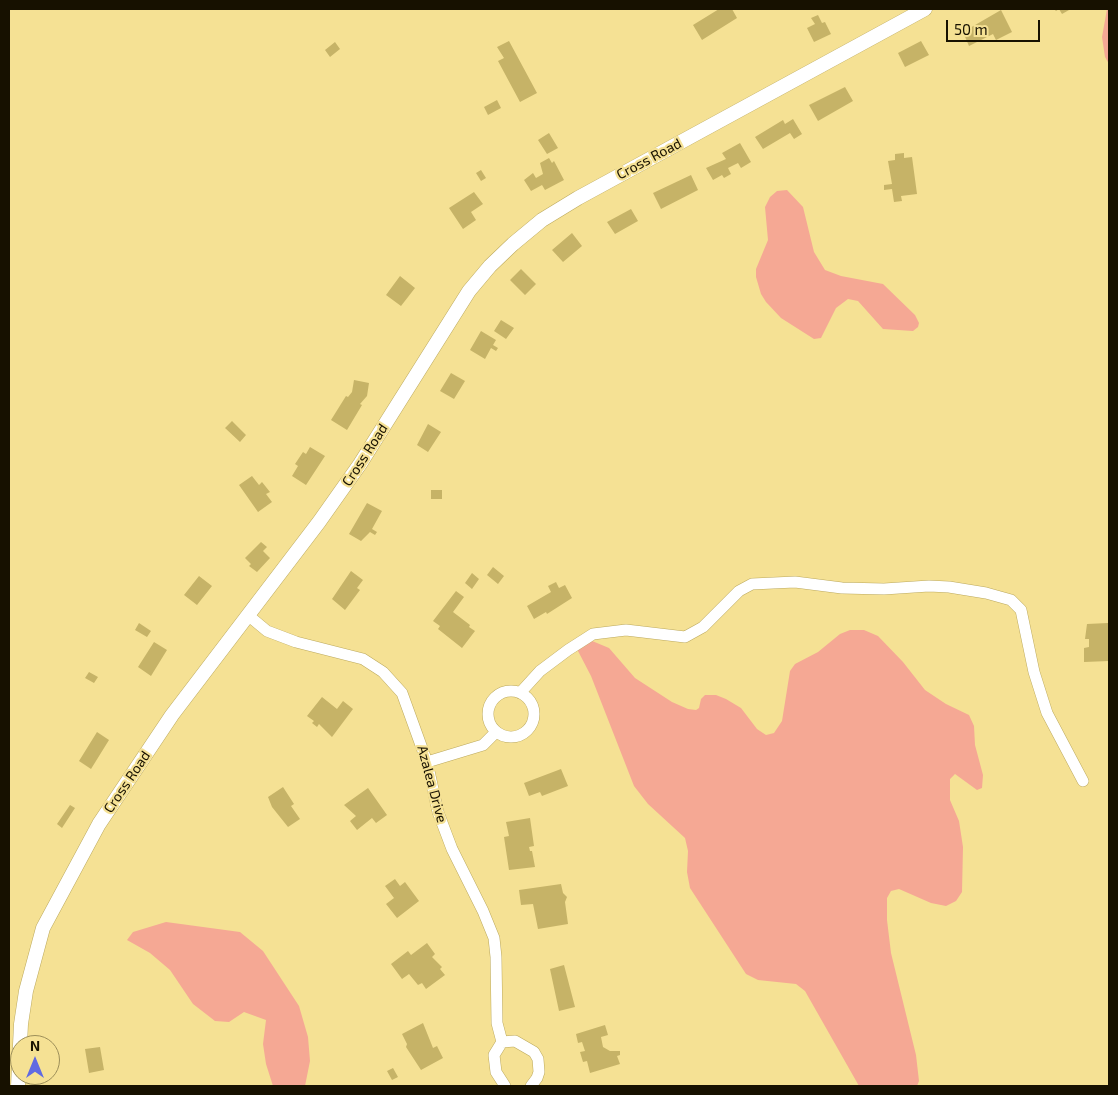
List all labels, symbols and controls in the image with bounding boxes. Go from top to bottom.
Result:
scale bar [948,10,1042,42]
text: 50 m [954,20,988,38]
street label: Cross Road [614,135,684,183]
street label: Cross Road [339,421,391,489]
street label: Azalea Drive [414,744,450,824]
street label: Cross Road [100,748,154,816]
north arrow [10,1035,60,1085]
text: N [30,1037,40,1054]

